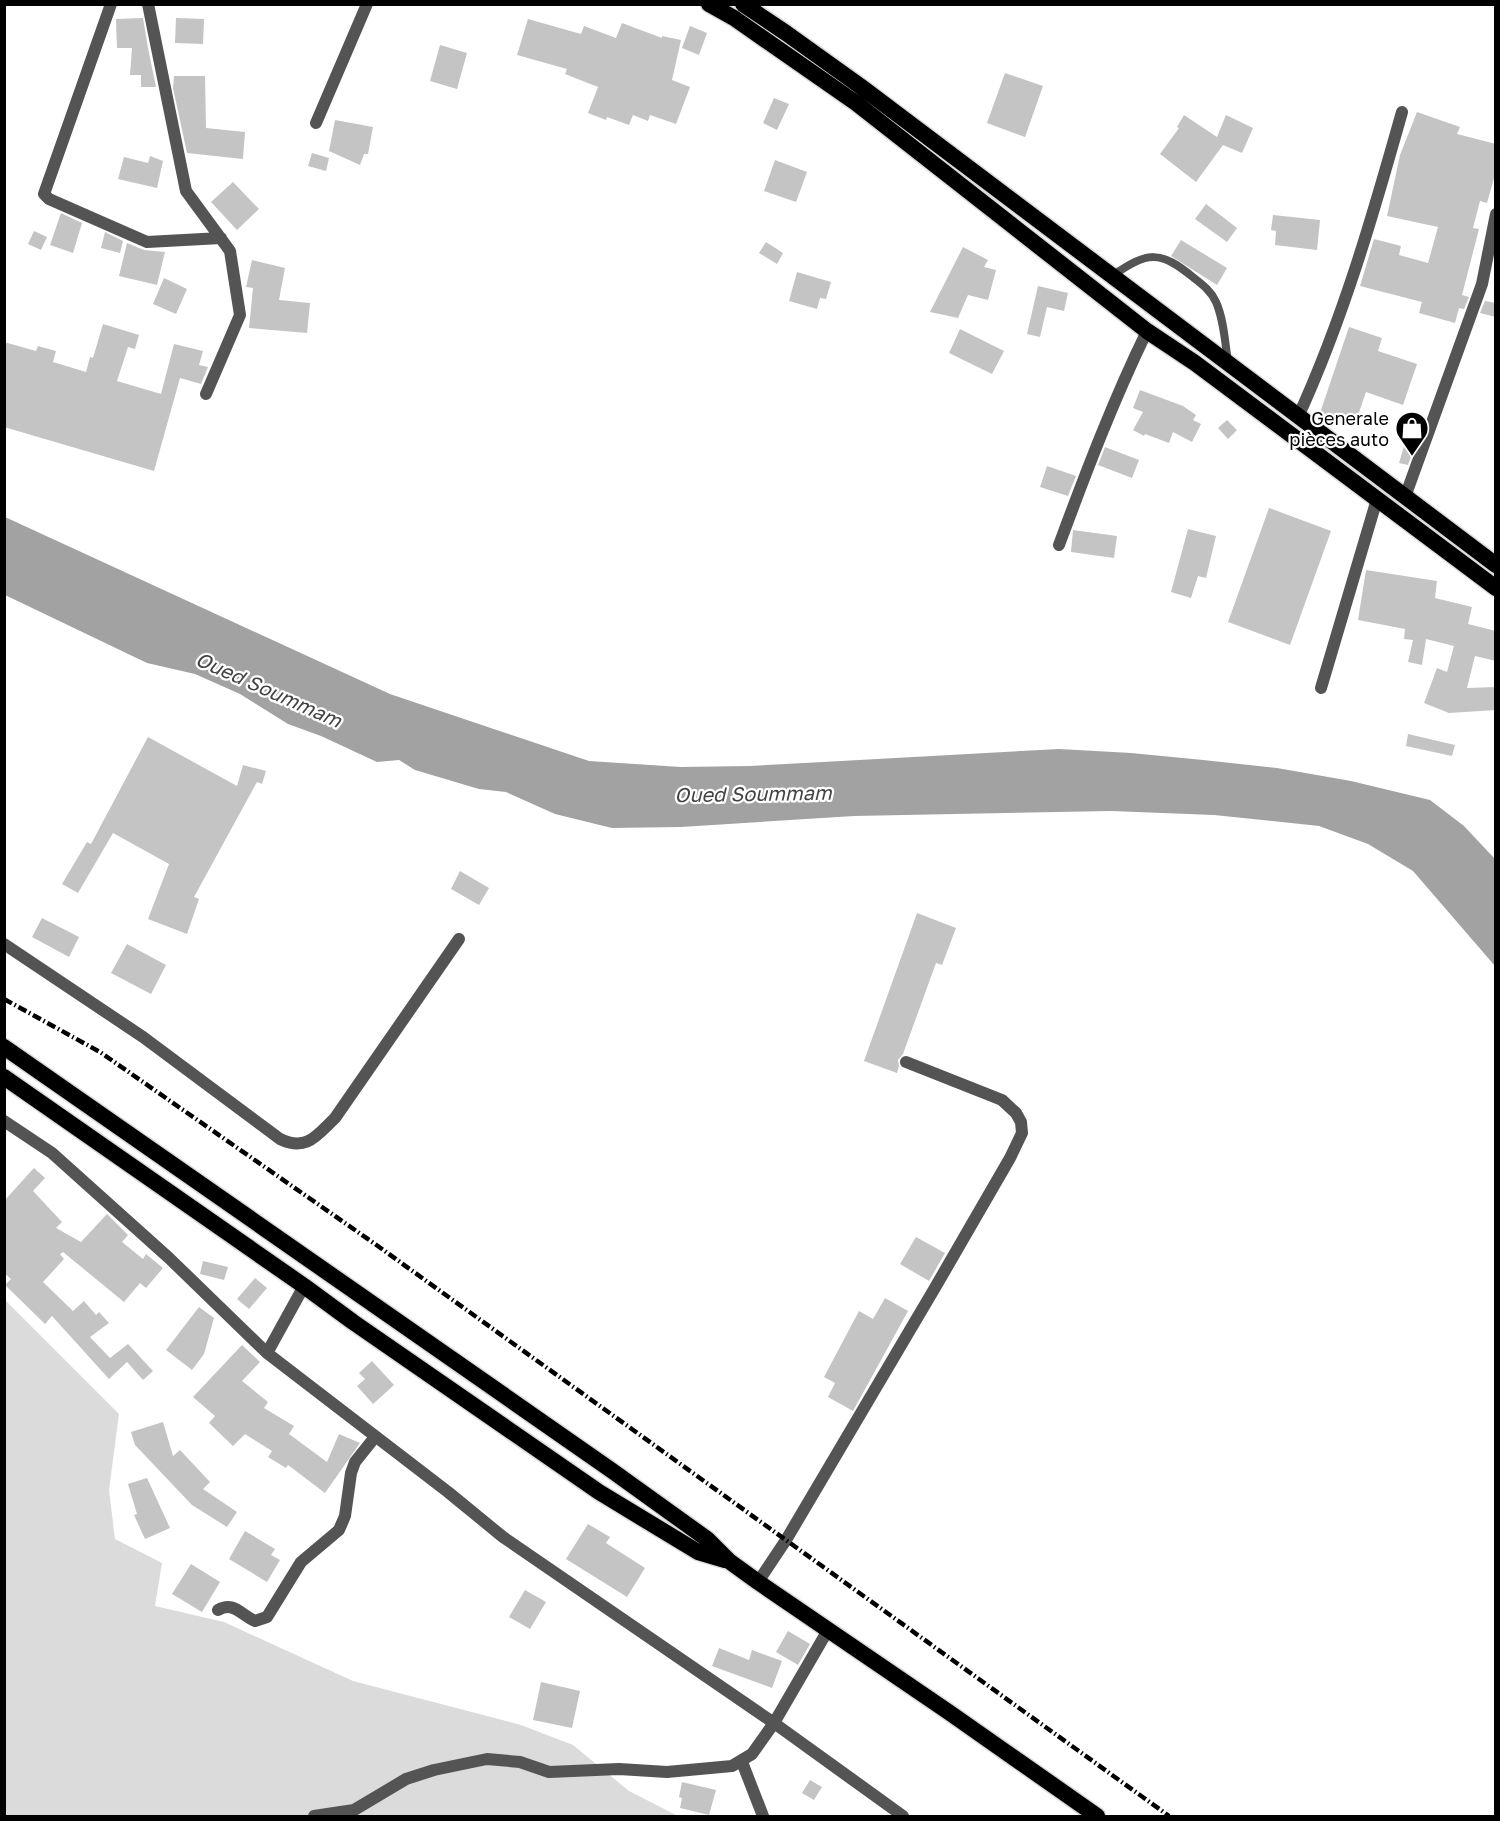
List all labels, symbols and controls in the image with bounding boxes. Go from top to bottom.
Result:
place label: Generale pièces auto [1289,407,1389,450]
shop icon: Generale pièces auto [1394,410,1430,457]
water label: Oued Soummam [192,646,347,732]
water label: Oued Soummam [674,780,833,806]

